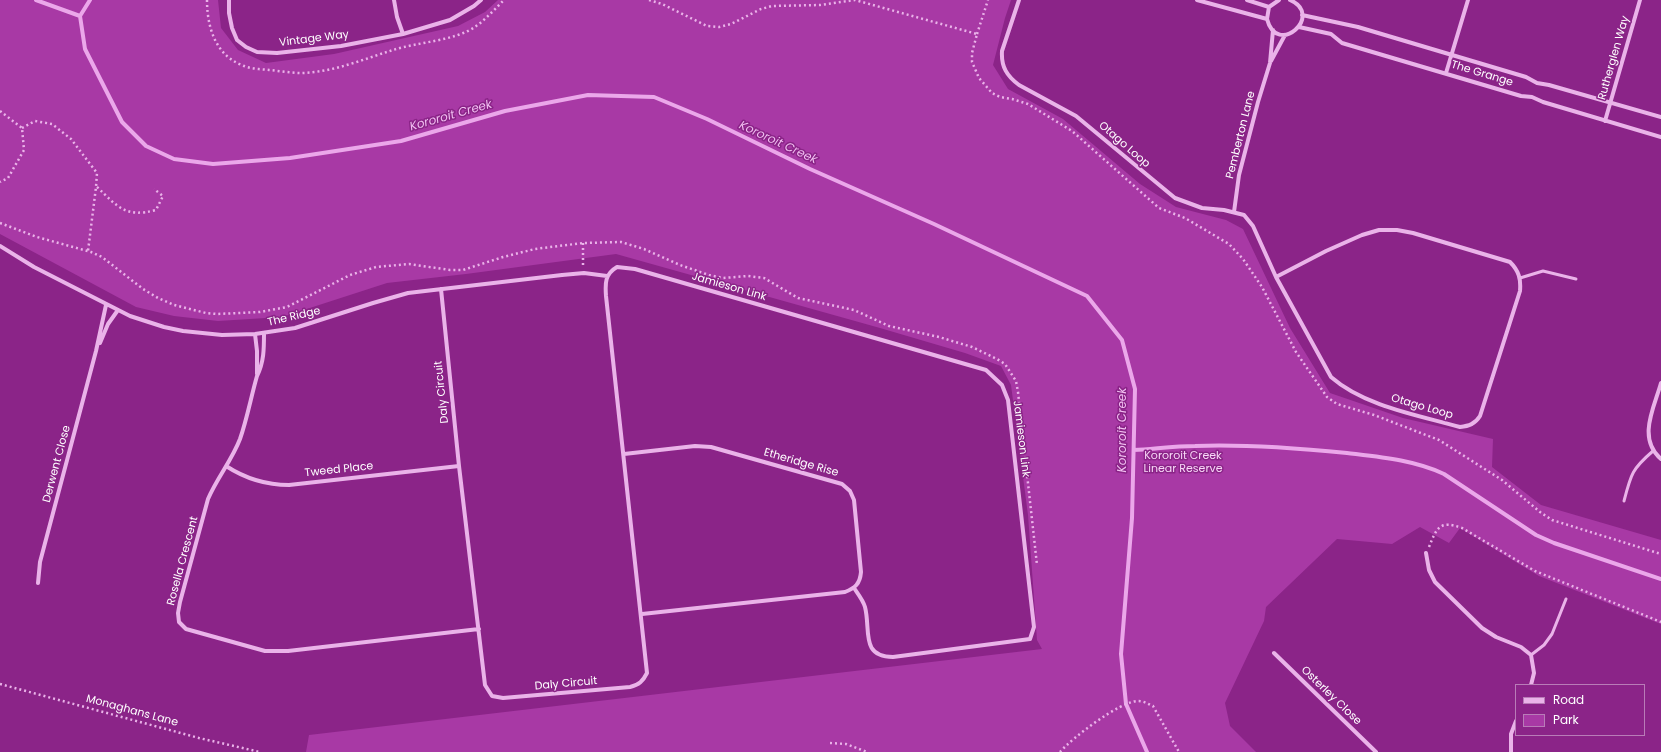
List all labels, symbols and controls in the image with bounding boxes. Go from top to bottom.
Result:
street label: Rutherglen Way [1596,14,1632,102]
street label: Vintage Way [278,28,350,50]
street label: The Grange [1449,58,1515,90]
street label: Pemberton Lane [1224,90,1258,180]
water label: Kororoit Creek [408,97,494,135]
water label: Kororoit Creek [736,119,820,167]
street label: Otago Loop [1096,119,1152,171]
street label: Jamieson Link [690,270,768,304]
street label: The Ridge [266,305,322,329]
street label: Daly Circuit [432,360,452,424]
water label: Kororoit Creek [1116,388,1130,472]
street label: Otago Loop [1390,392,1454,422]
street label: Jamieson Link [1010,400,1032,478]
street label: Derwent Close [40,424,74,504]
street label: Etheridge Rise [762,446,840,480]
park label: Kororoit Creek Linear Reserve [1144,449,1222,475]
street label: Tweed Place [304,460,374,480]
street label: Rosella Crescent [165,515,201,607]
street label: Osterley Close [1298,664,1364,728]
street label: Daly Circuit [534,675,598,693]
legend [1515,684,1645,736]
text: Road [1553,691,1584,708]
street label: Monaghans Lane [85,692,179,730]
text: Park [1553,711,1579,728]

